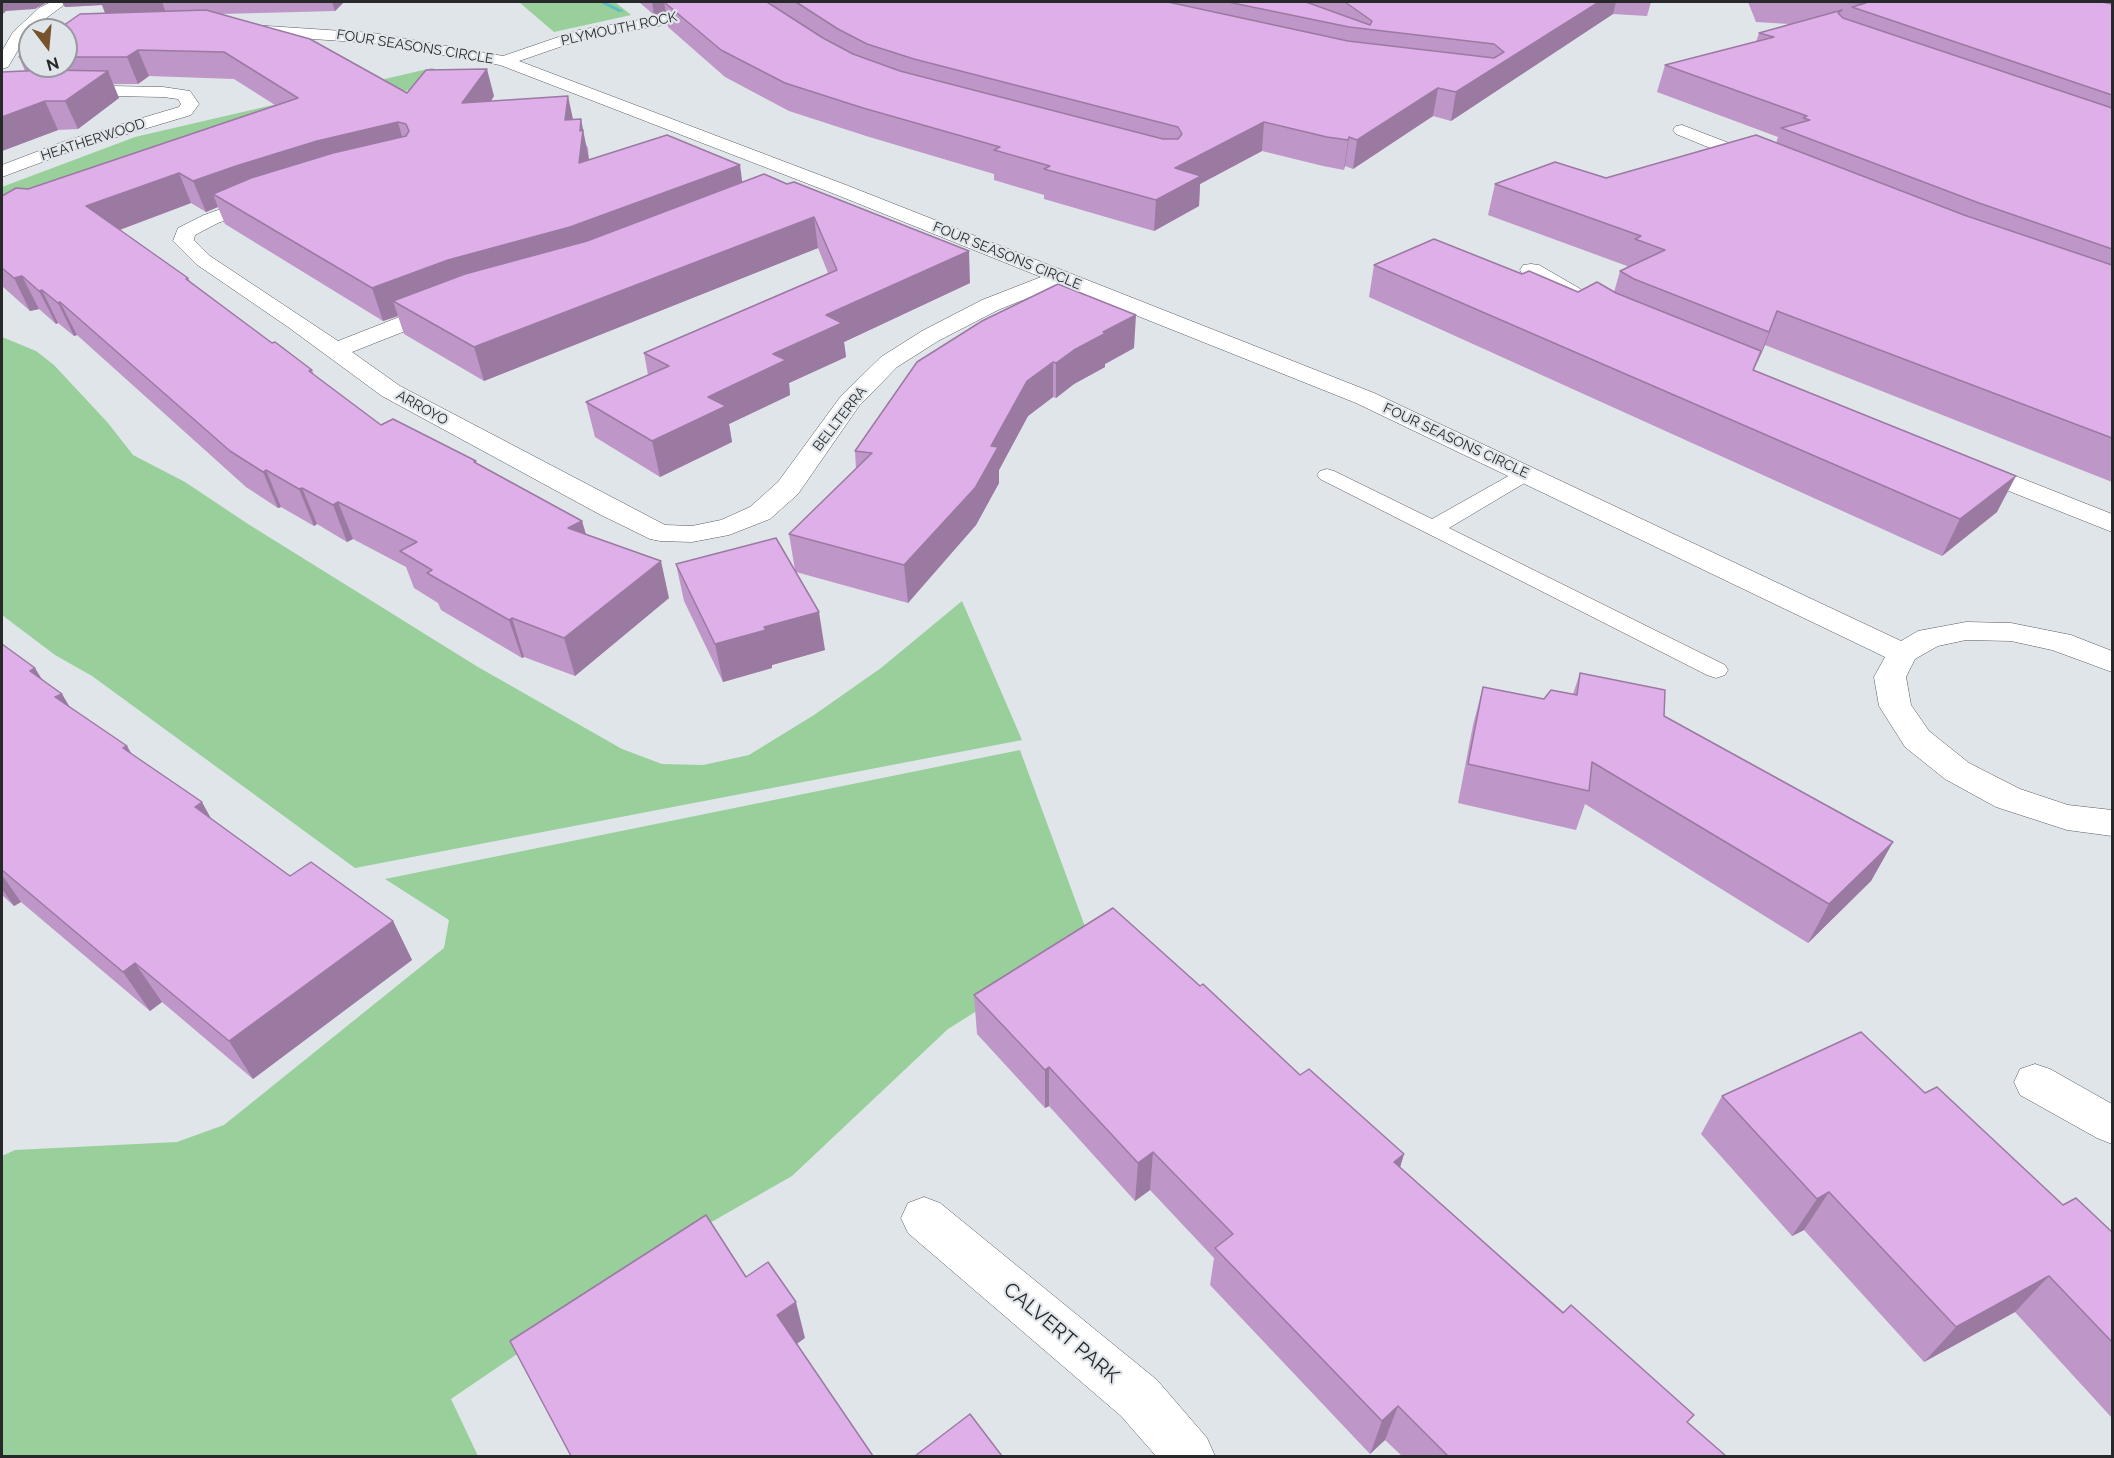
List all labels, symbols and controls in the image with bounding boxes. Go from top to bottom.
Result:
street label: PLYMOUTH ROCK [559,8,679,50]
north arrow [18,18,78,78]
street label: FOUR SEASONS CIRCLE [335,26,495,68]
text: N [44,53,61,75]
street label: HEATHERWOOD [39,115,147,165]
street label: FOUR SEASONS CIRCLE [930,219,1084,293]
street label: BELLTERRA [810,383,870,455]
street label: ARROYO [393,387,451,429]
street label: FOUR SEASONS CIRCLE [1381,400,1531,482]
street label: CALVERT PARK [998,1278,1124,1388]

